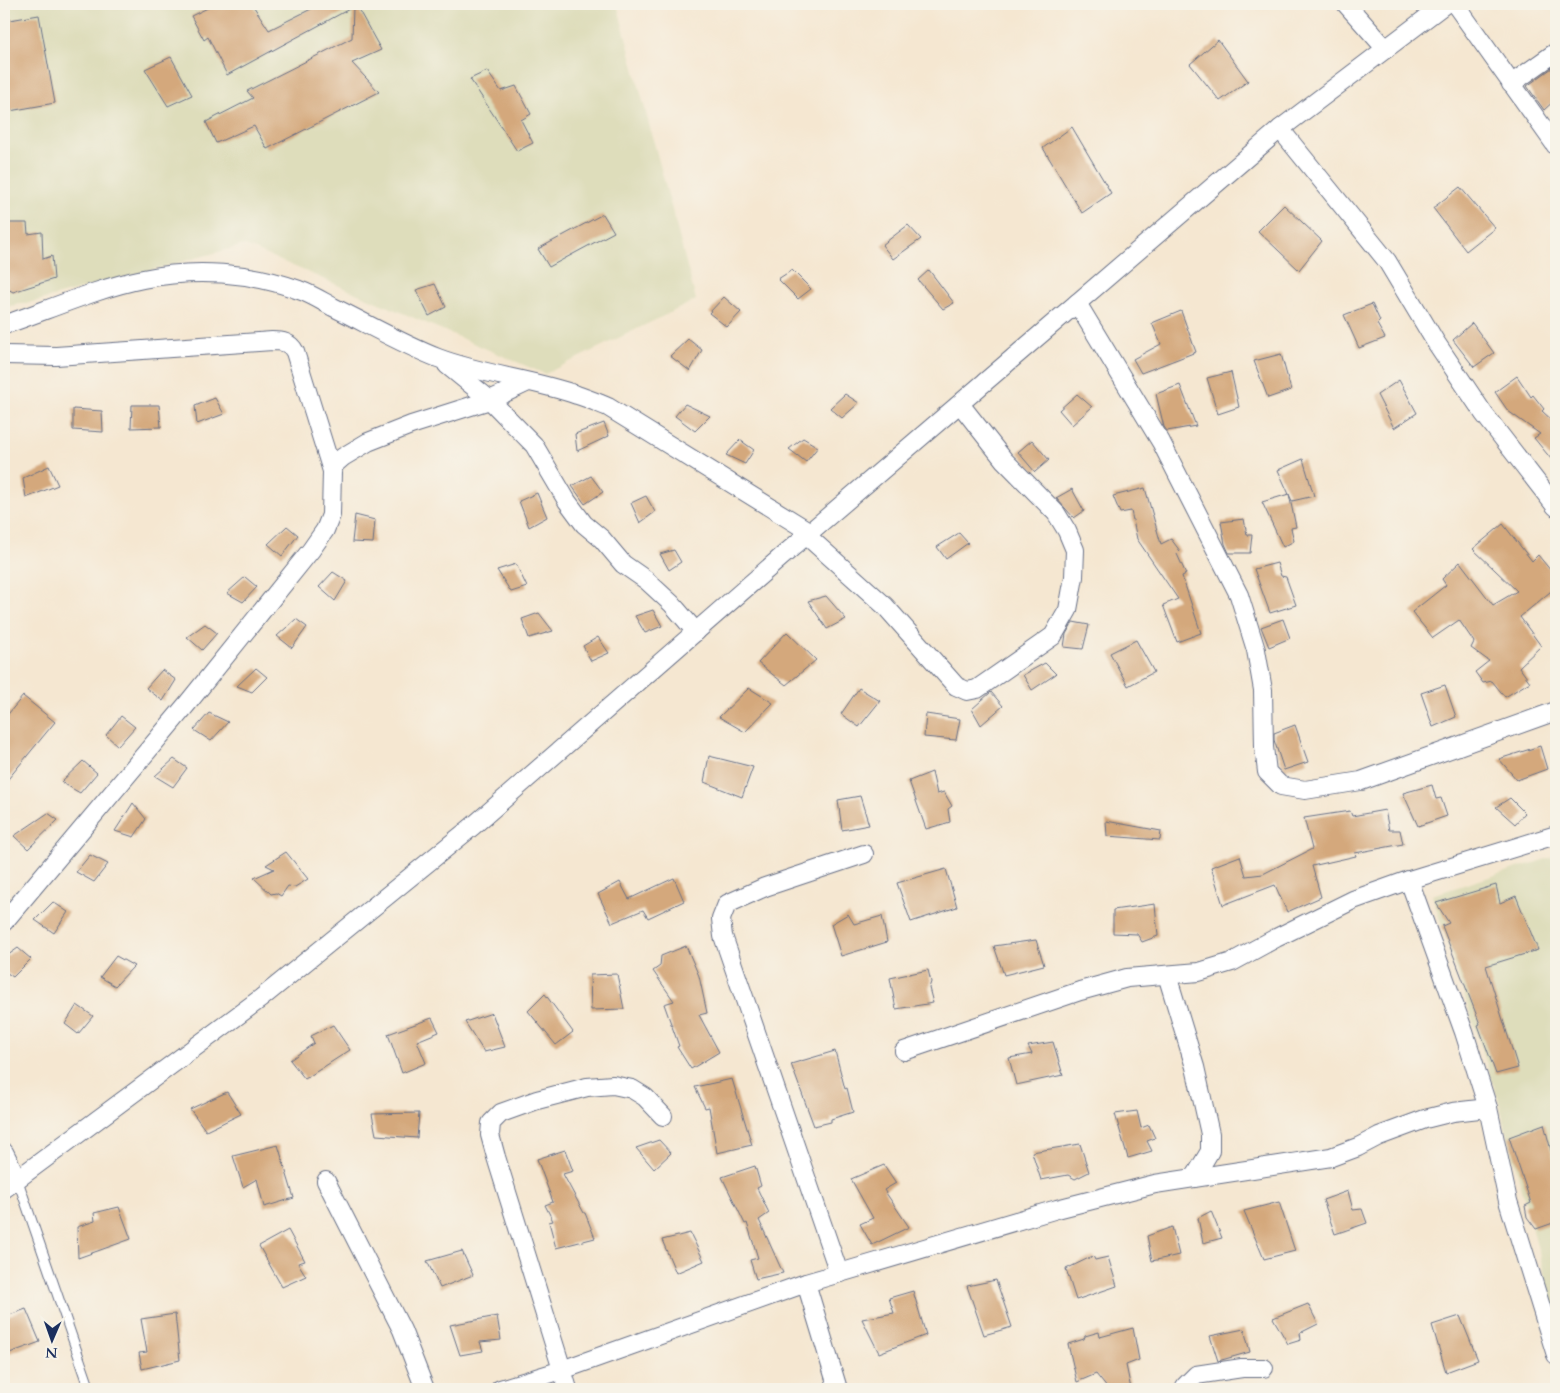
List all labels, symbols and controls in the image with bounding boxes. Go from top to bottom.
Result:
north arrow [28,1316,78,1366]
text: N [45,1343,58,1362]

